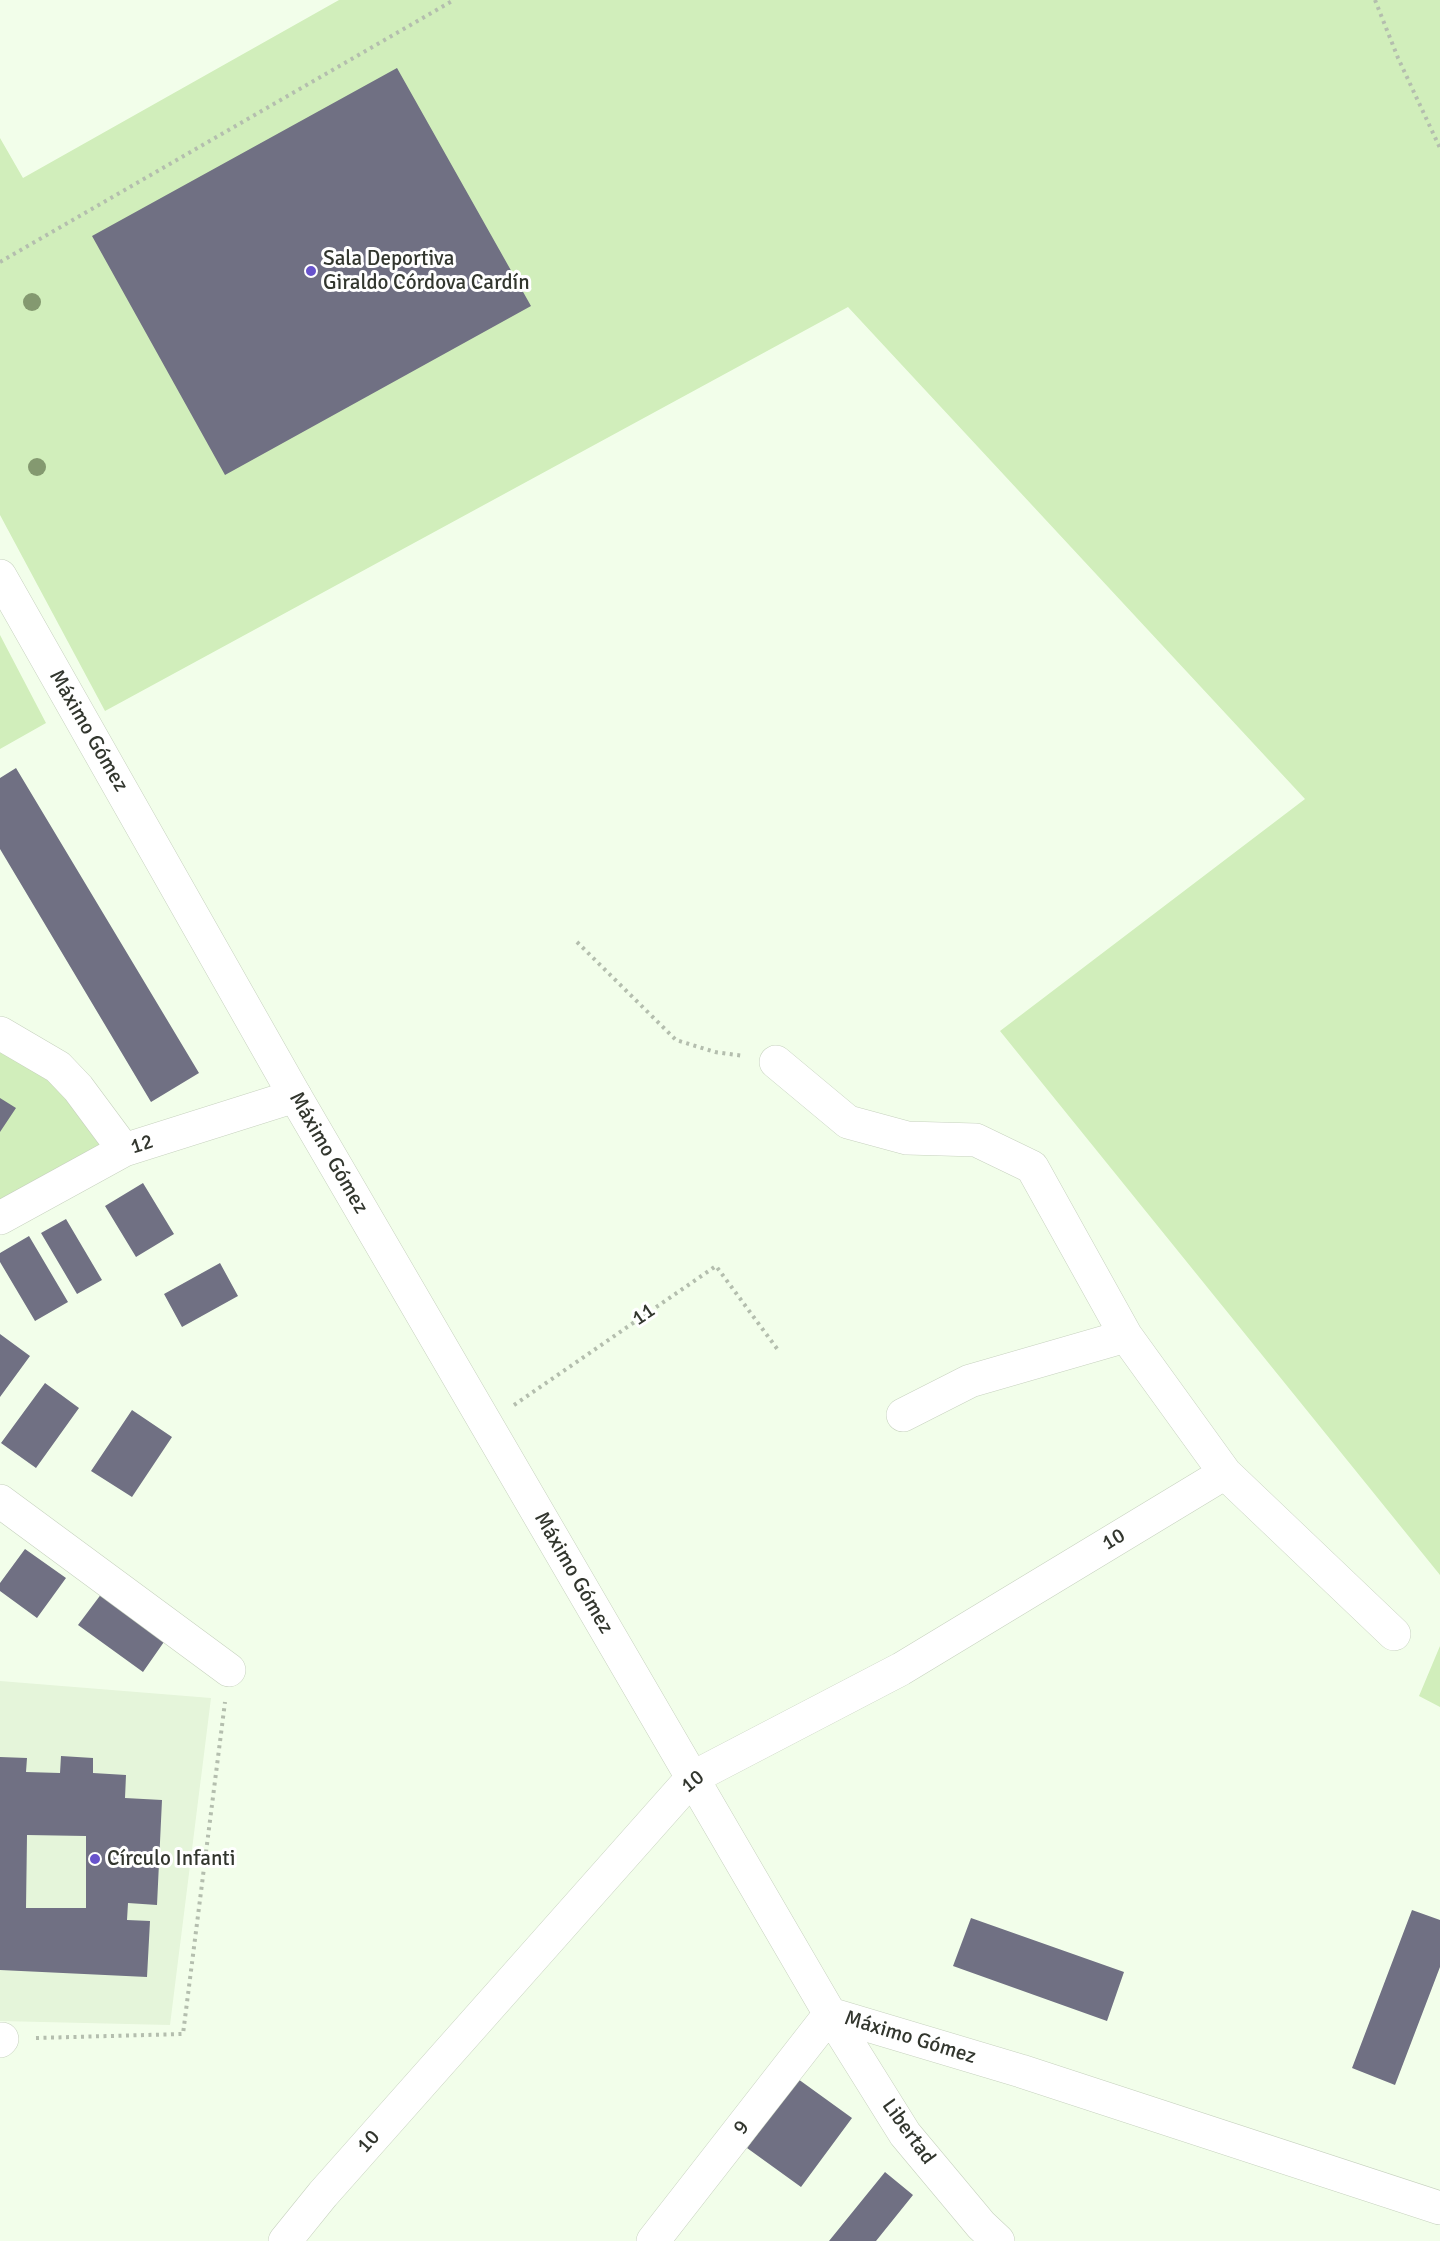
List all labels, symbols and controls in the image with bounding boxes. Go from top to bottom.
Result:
place label: Sala Deportiva Giraldo Córdova Cardín [323,246,530,296]
marker: Sala Deportiva Giraldo Córdova Cardín [304,264,318,278]
street label: Máximo Gómez [43,666,133,796]
street label: Máximo Gómez [283,1088,373,1218]
street label: 12 [127,1130,157,1160]
street label: 11 [628,1298,660,1332]
street label: Máximo Gómez [528,1508,618,1638]
street label: 10 [1098,1523,1130,1557]
street label: 10 [676,1765,710,1799]
place label: Círculo Infanti [107,1846,236,1872]
marker: Círculo Infanti [88,1852,102,1866]
street label: Máximo Gómez [841,2006,979,2070]
street label: Libertad [876,2094,940,2170]
street label: 9 [729,2116,755,2140]
street label: 10 [352,2125,386,2159]

